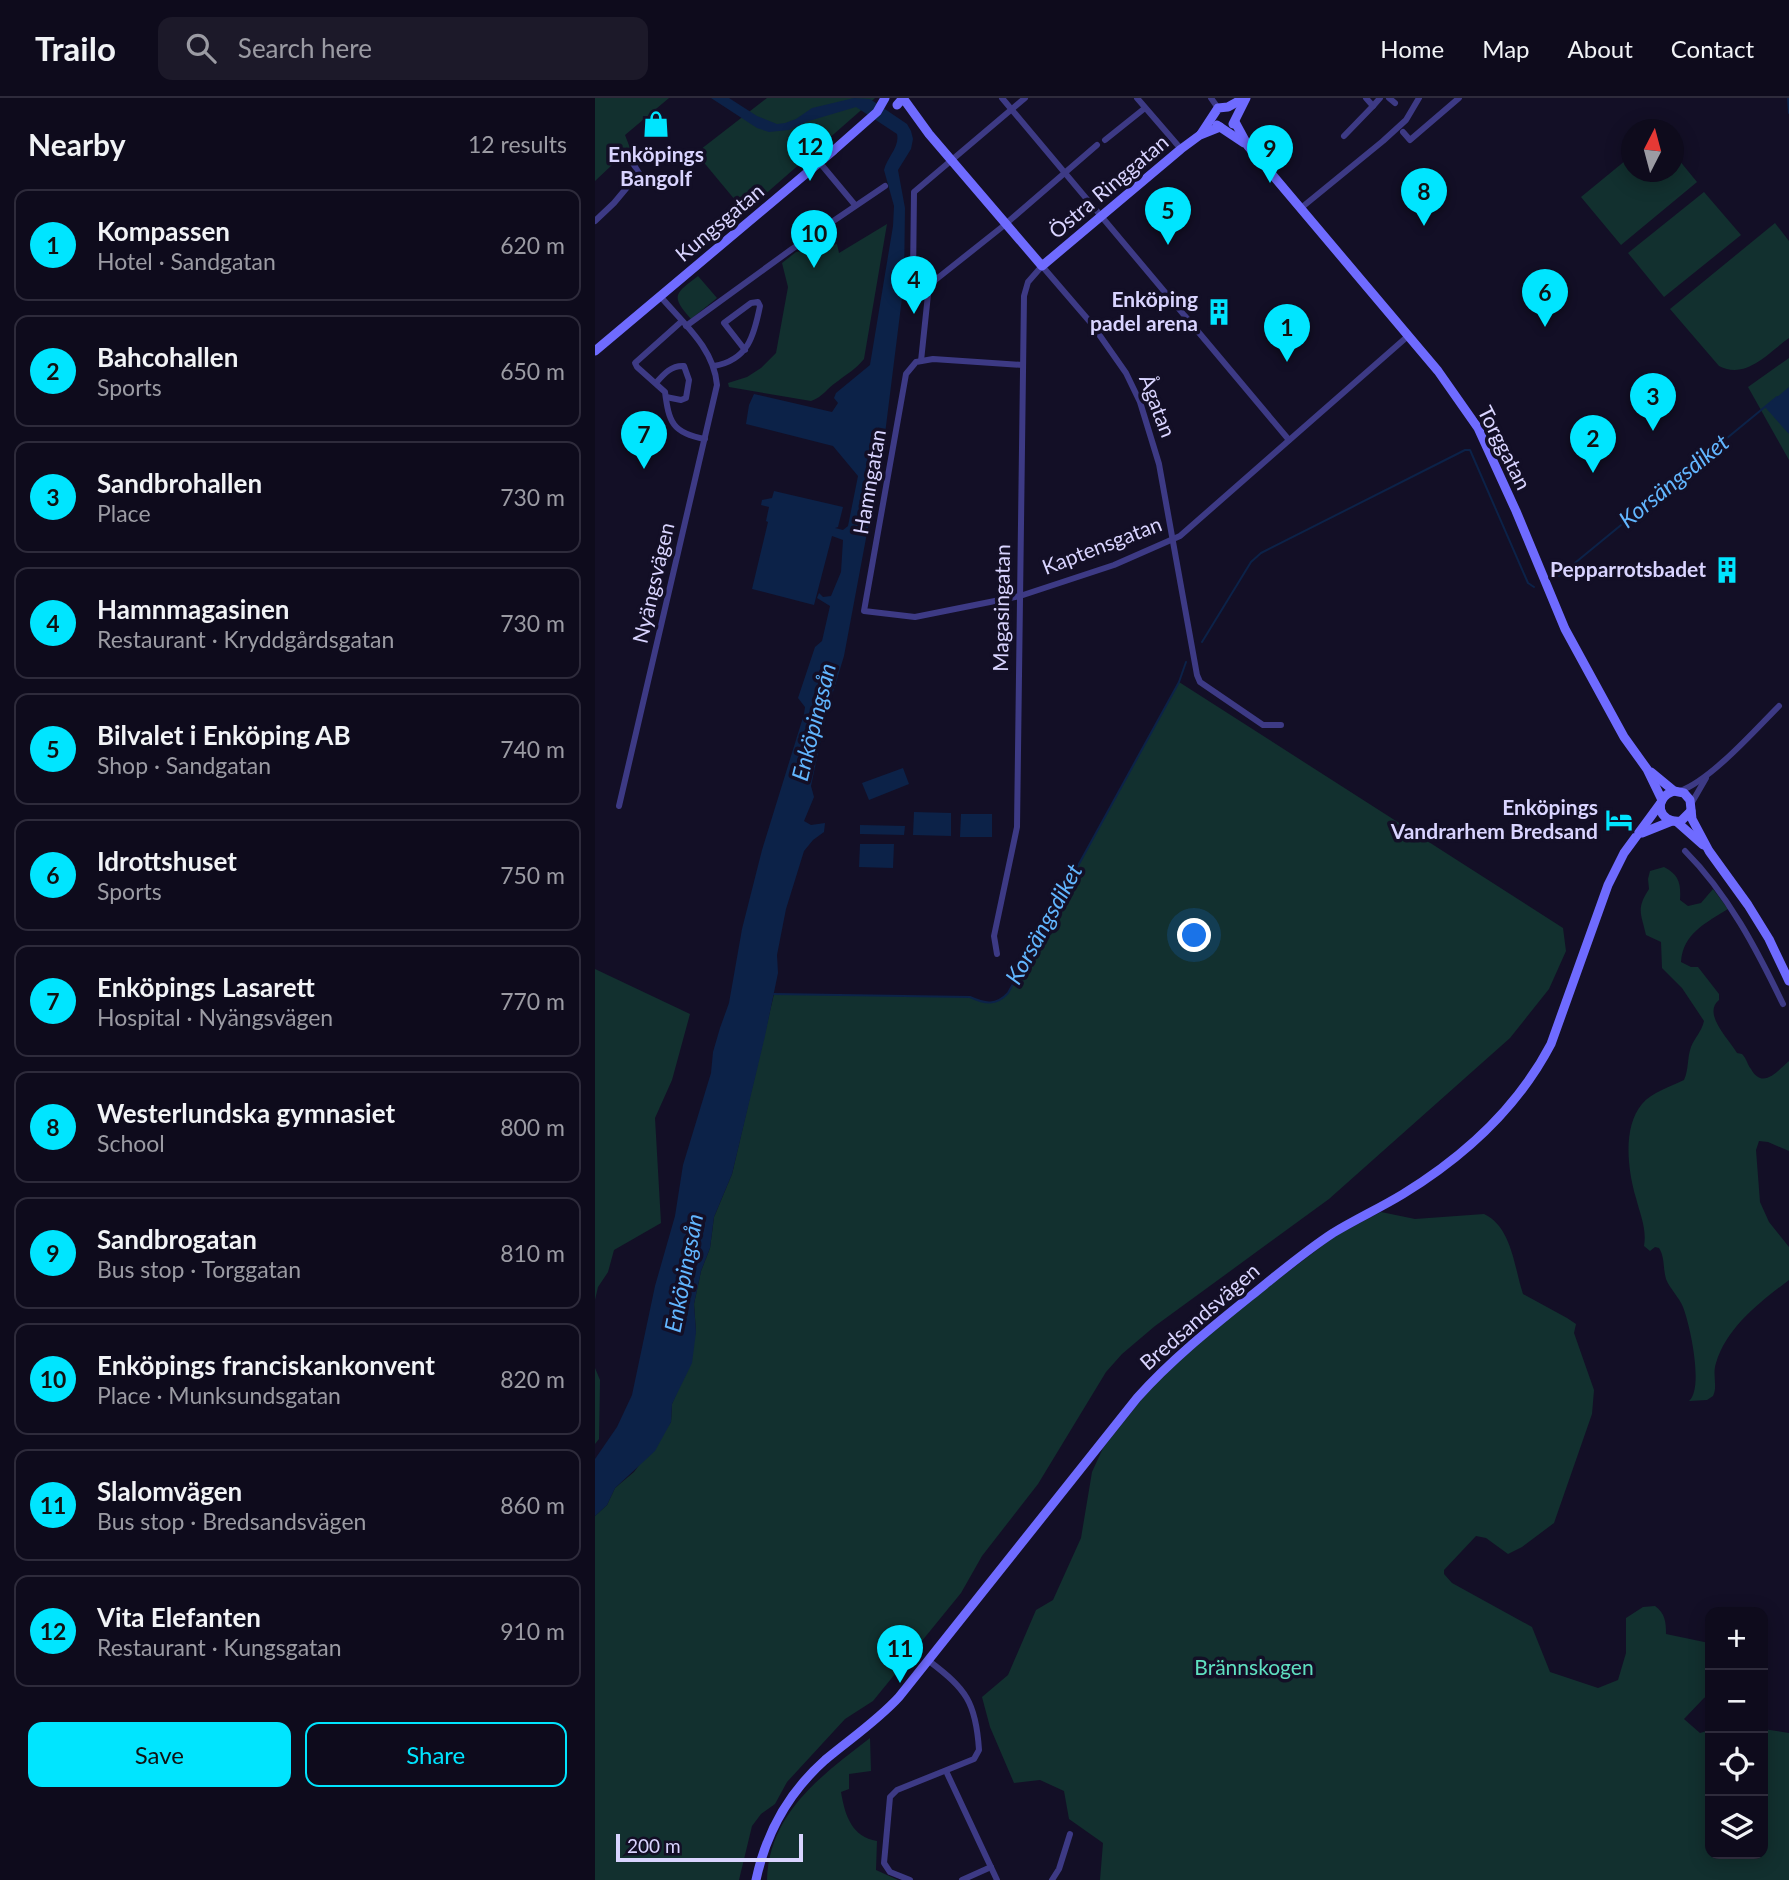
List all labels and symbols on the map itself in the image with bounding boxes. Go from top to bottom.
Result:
shop icon: Enköpings Bangolf [641,109,671,139]
north arrow [1621,119,1684,182]
pin: 12 [787,123,833,181]
pin: 9 [1247,125,1293,183]
street label: Östra Ringgatan [1043,129,1173,243]
place label: Enköpings Bangolf [608,141,704,190]
pin: 8 [1401,168,1447,226]
street label: Kungsgatan [670,178,768,266]
pin: 5 [1145,187,1191,245]
pin: 10 [791,210,837,268]
pin: 4 [891,256,937,314]
pin: 6 [1522,269,1568,327]
place label: Enköping padel arena [1090,286,1198,335]
building icon: Enköping padel arena [1204,297,1234,327]
pin: 1 [1264,304,1310,362]
street label: Ågatan [1135,371,1182,440]
pin: 3 [1630,373,1676,431]
street label: Torggatan [1474,401,1537,494]
pin: 7 [621,411,667,469]
pin: 2 [1570,415,1616,473]
street label: Hamngatan [847,427,890,536]
water label: Korsängsdiket [1613,427,1734,533]
street label: Kaptensgatan [1038,510,1165,579]
street label: Nyängsvägen [627,520,679,645]
street label: Magasingatan [987,544,1014,672]
building icon: Pepparrotsbadet [1712,555,1742,585]
place label: Pepparrotsbadet [1550,556,1706,581]
water label: Enköpingsån [785,660,841,784]
place label: Enköpings Vandrarhem Bredsand [1390,794,1598,843]
hotel icon: Enköpings Vandrarhem Bredsand [1604,805,1634,835]
water label: Korsängsdiket [999,858,1088,989]
your location [1177,918,1211,952]
water label: Enköpingsån [658,1211,708,1335]
street label: Bredsandsvägen [1134,1257,1264,1374]
pin: 11 [877,1625,923,1683]
park label: Brännskogen [1194,1654,1314,1679]
scale bar [616,1831,803,1863]

